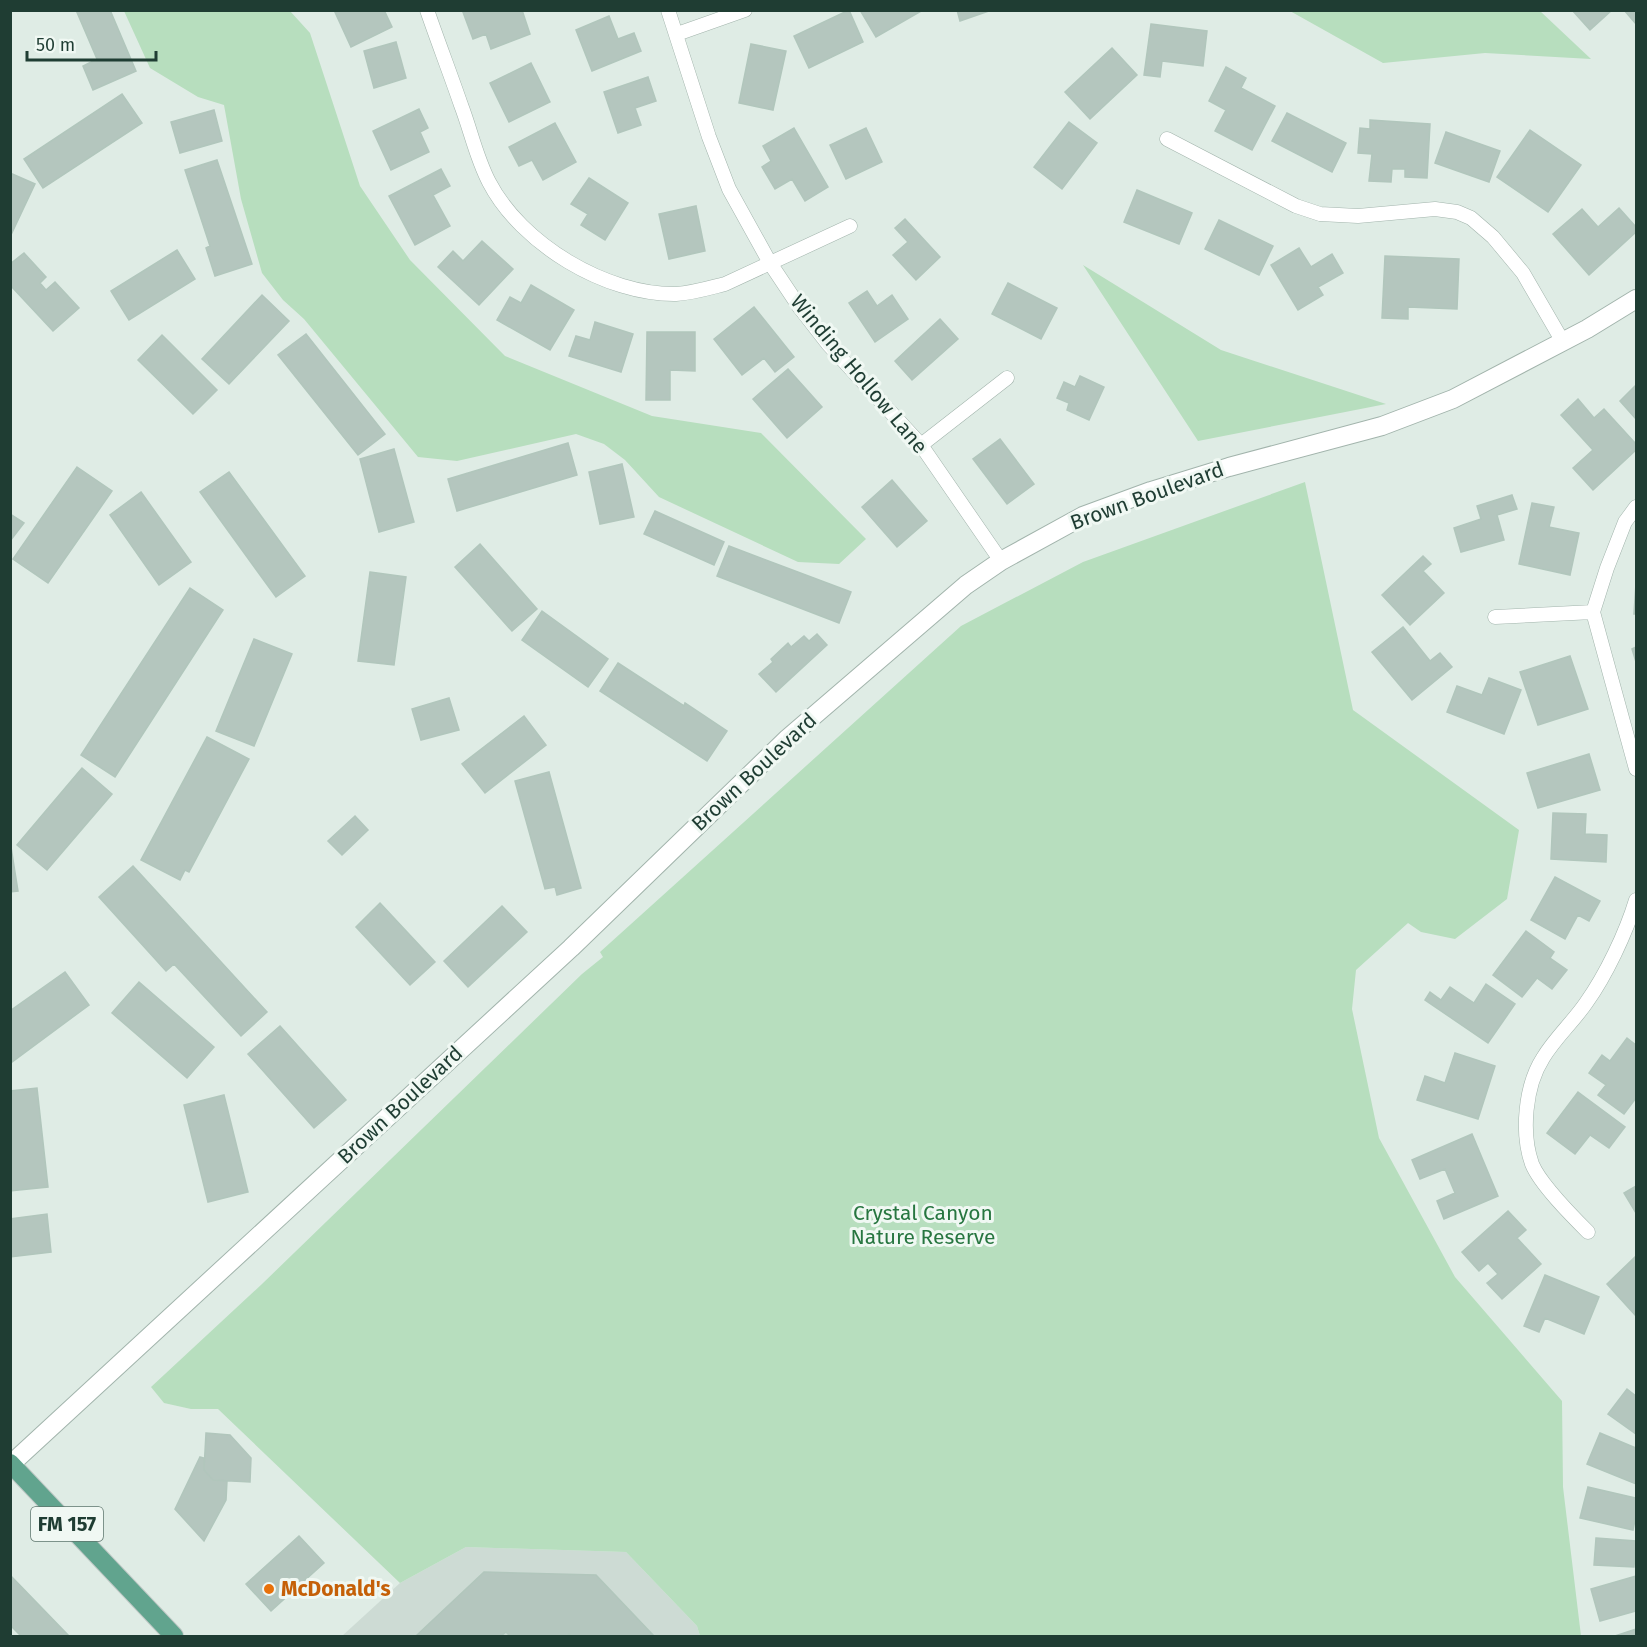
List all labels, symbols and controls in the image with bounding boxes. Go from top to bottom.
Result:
scale bar [27,24,156,62]
text: 50 m [36,34,75,56]
street label: Winding Hollow Lane [785,289,933,459]
street label: Brown Boulevard [1067,456,1227,536]
street label: Brown Boulevard [686,707,822,837]
street label: Brown Boulevard [332,1040,468,1170]
park label: Crystal Canyon Nature Reserve [851,1200,995,1250]
road number: FM 157 [31,1507,103,1541]
place label: McDonald's [281,1576,391,1602]
marker: McDonald's [262,1582,276,1596]

